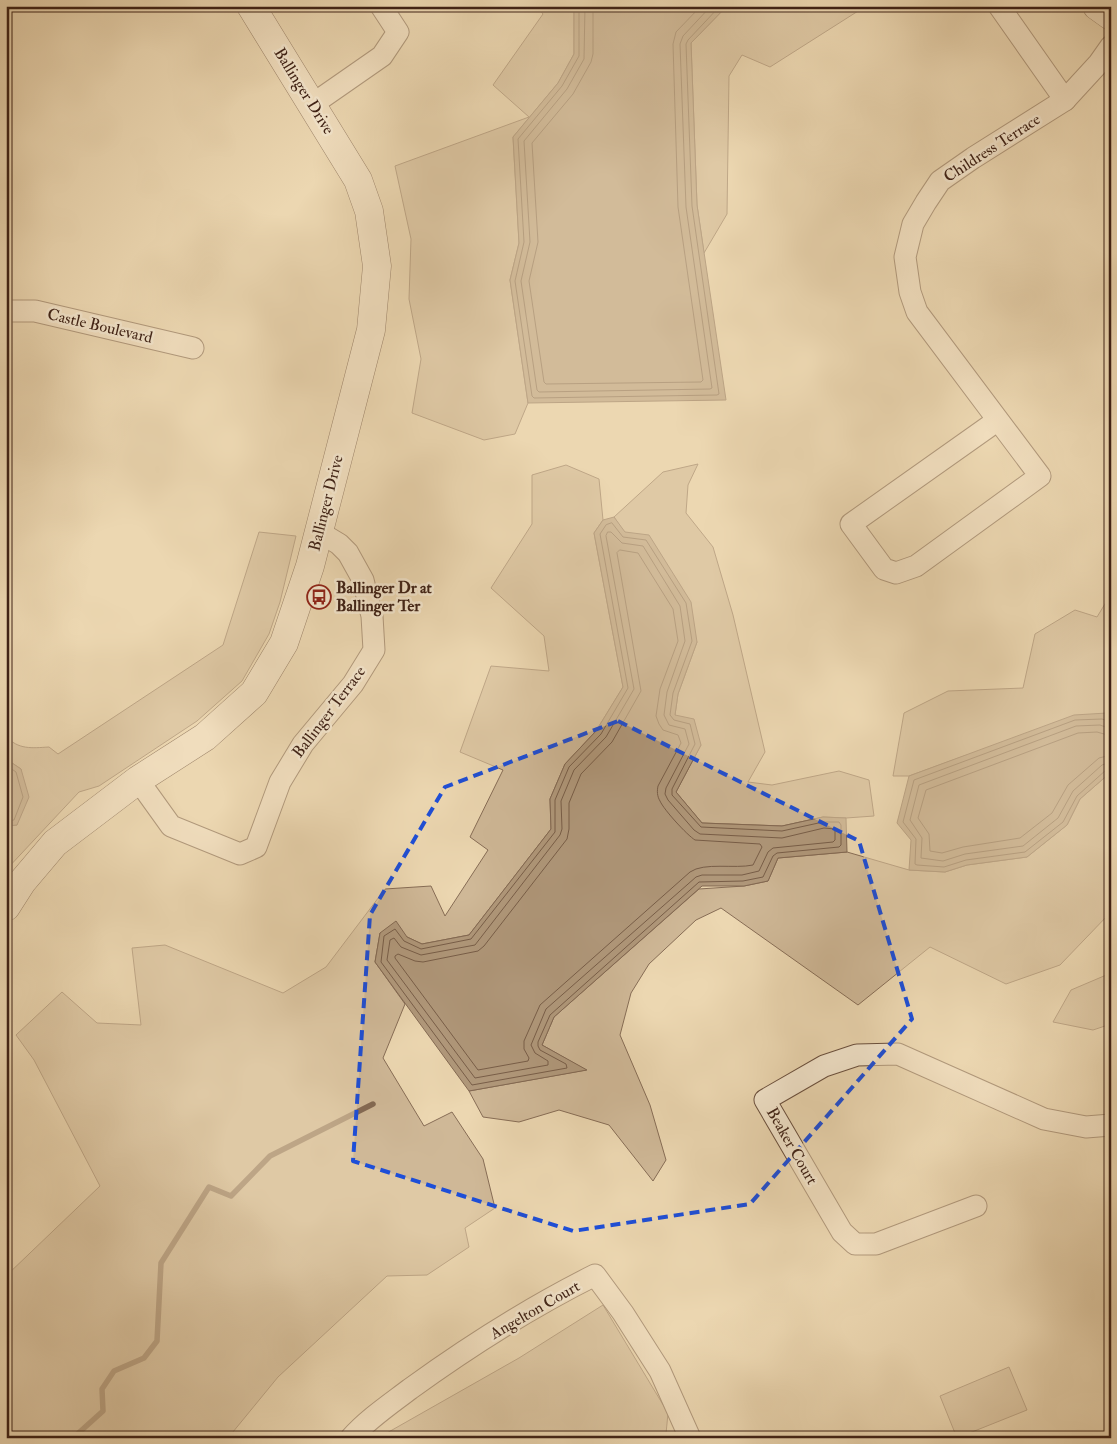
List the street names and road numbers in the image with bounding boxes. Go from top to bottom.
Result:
street label: Ballinger Drive [269,44,339,138]
street label: Childress Terrace [940,109,1044,187]
street label: Castle Boulevard [45,304,155,348]
street label: Ballinger Drive [304,453,348,553]
street label: Ballinger Terrace [288,662,370,762]
street label: Beaker Court [762,1104,822,1188]
street label: Angelton Court [486,1276,583,1344]

